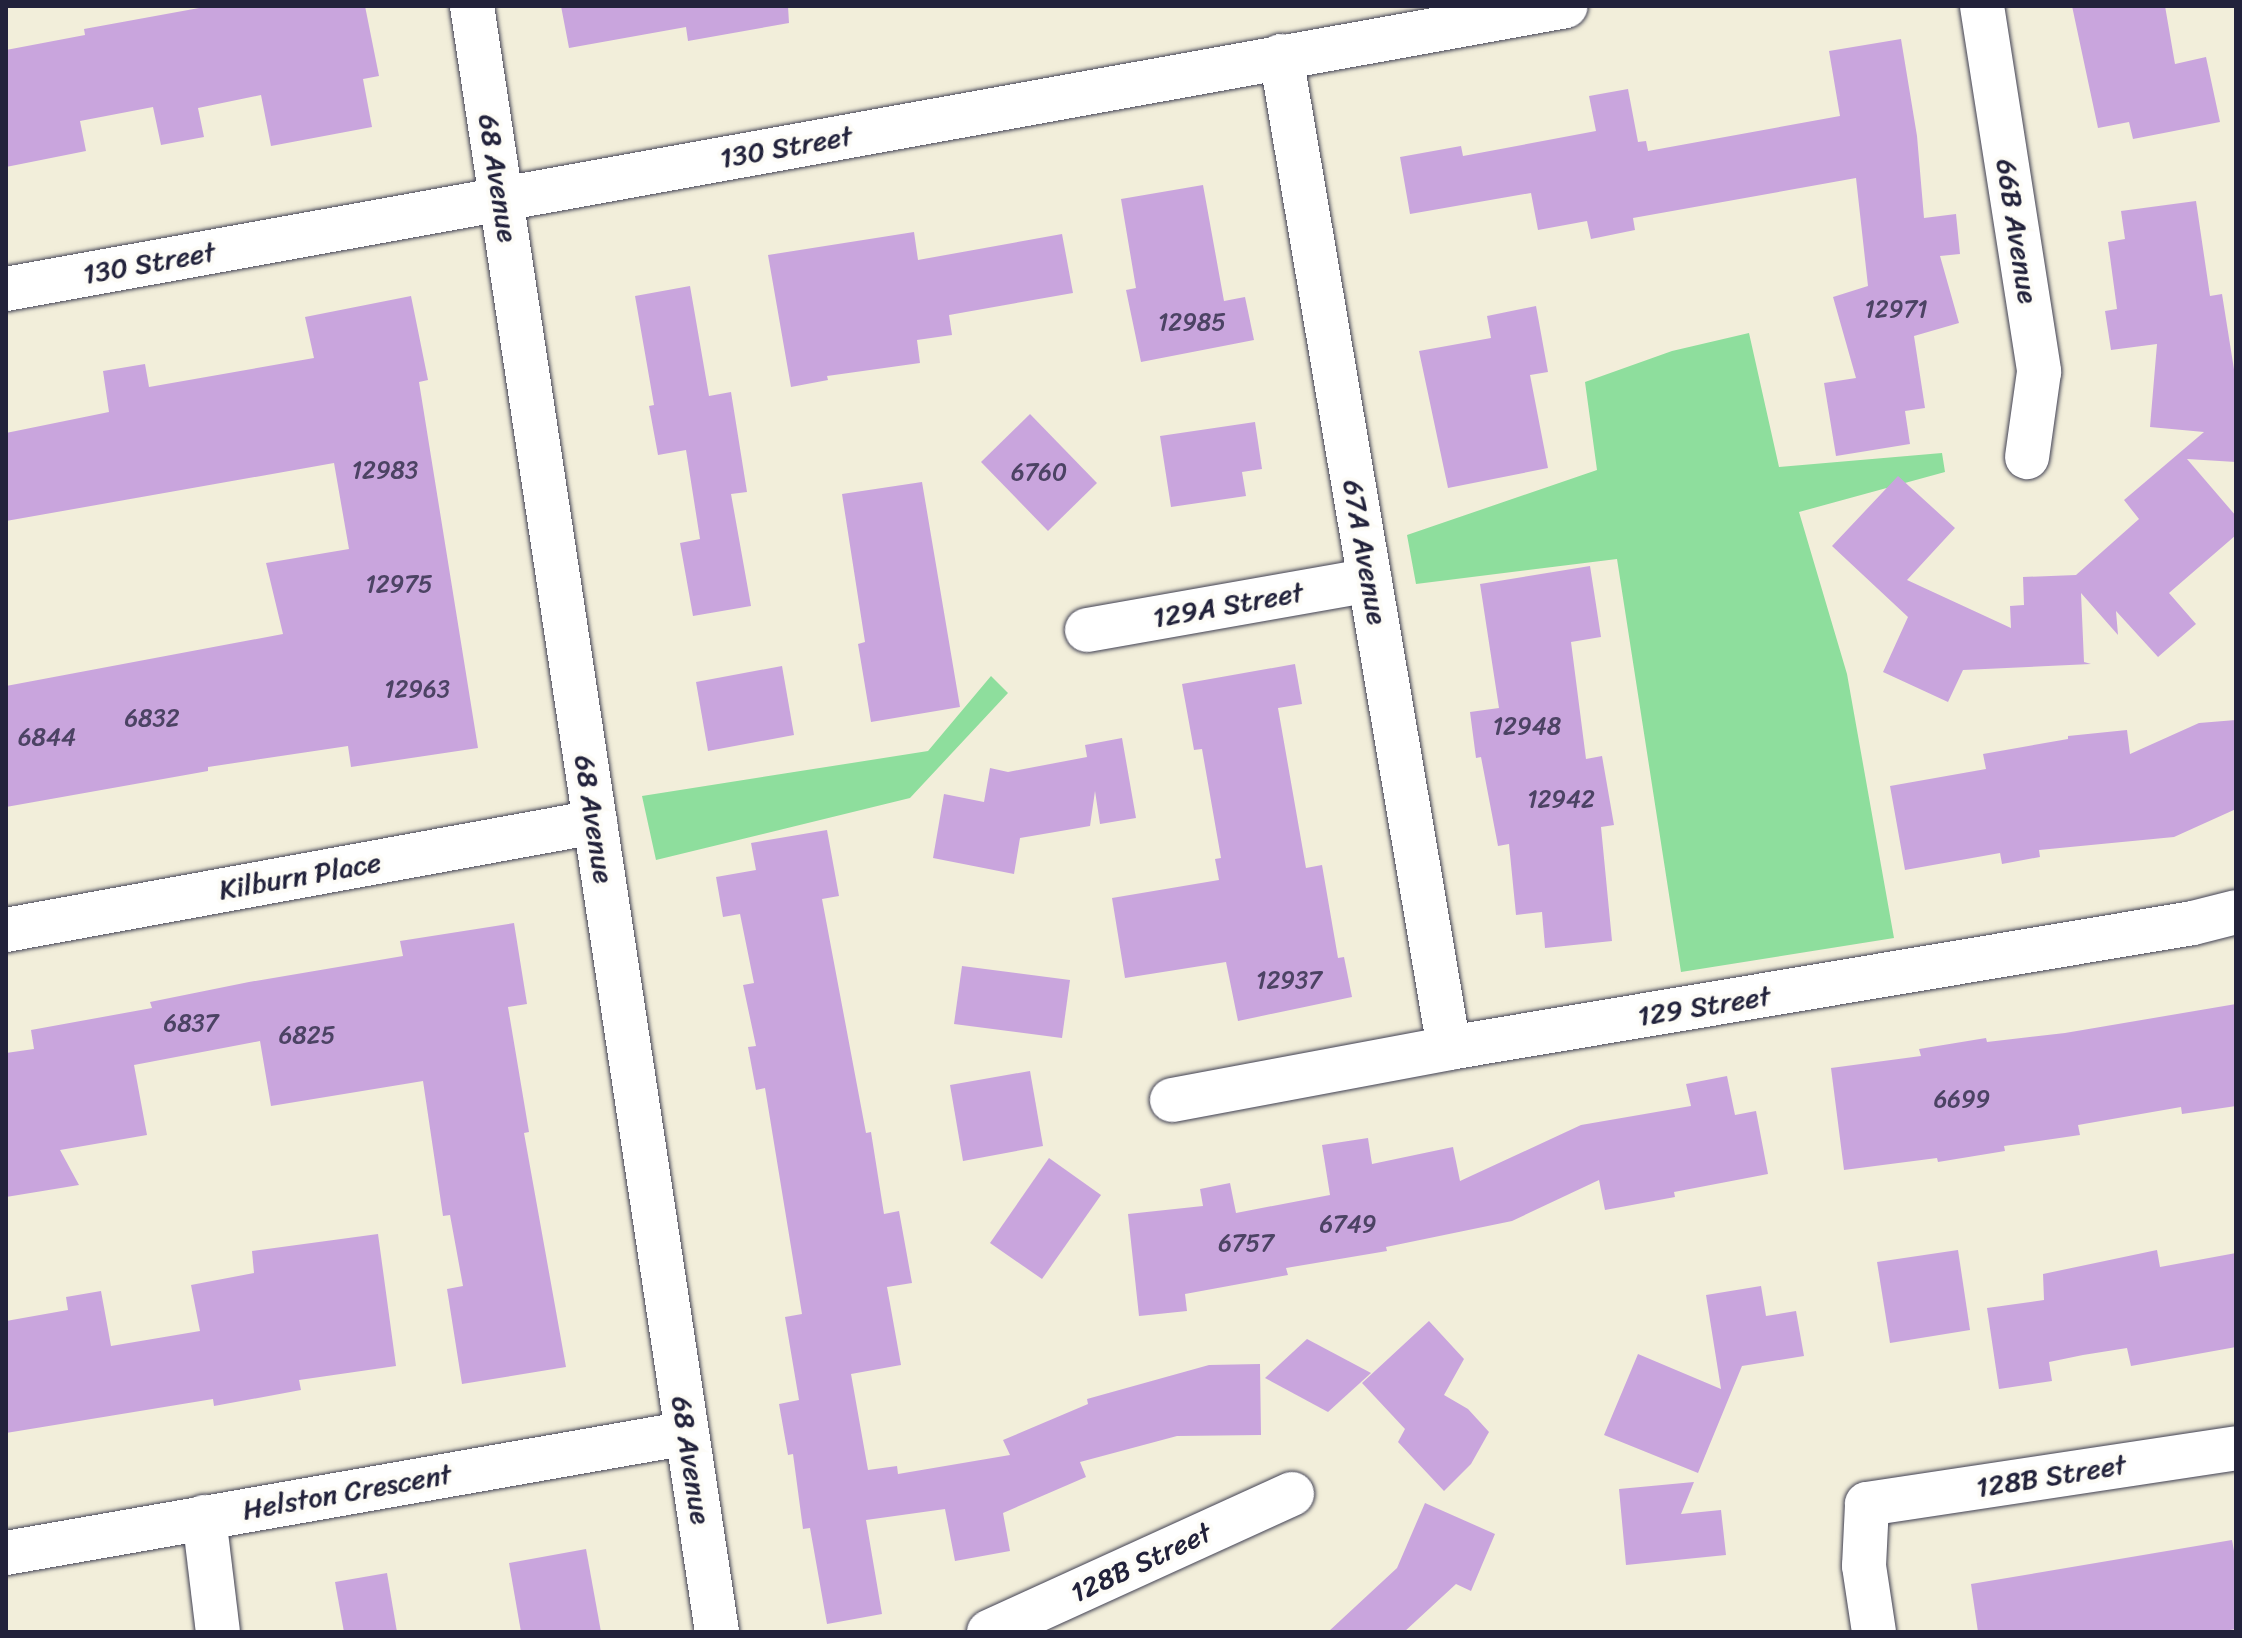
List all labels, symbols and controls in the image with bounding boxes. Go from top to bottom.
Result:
street label: 68 Avenue [471,111,525,245]
street label: 130 Street [717,119,855,175]
street label: 66B Avenue [1989,156,2045,306]
street label: 130 Street [80,235,218,291]
house number: 12971 [1865,296,1927,324]
house number: 12985 [1158,309,1226,337]
house number: 12983 [352,457,418,485]
house number: 6760 [1011,459,1067,487]
street label: 67A Avenue [1336,477,1394,627]
house number: 12975 [365,571,433,599]
street label: 129A Street [1150,575,1306,635]
house number: 12963 [384,676,450,704]
house number: 6832 [124,705,180,733]
house number: 12948 [1493,713,1561,741]
house number: 6844 [18,724,76,752]
street label: 68 Avenue [567,752,621,886]
house number: 12942 [1527,786,1595,814]
street label: Kilburn Place [216,845,384,907]
house number: 12937 [1256,967,1322,995]
street label: 129 Street [1635,979,1773,1033]
house number: 6837 [164,1010,218,1038]
house number: 6825 [279,1022,335,1050]
house number: 6699 [1934,1086,1990,1114]
house number: 6749 [1319,1211,1377,1239]
house number: 6757 [1218,1230,1274,1258]
street label: 68 Avenue [664,1393,718,1527]
street label: 128B Street [1974,1448,2128,1504]
street label: Helston Crescent [238,1457,456,1527]
street label: 128B Street [1065,1516,1217,1610]

